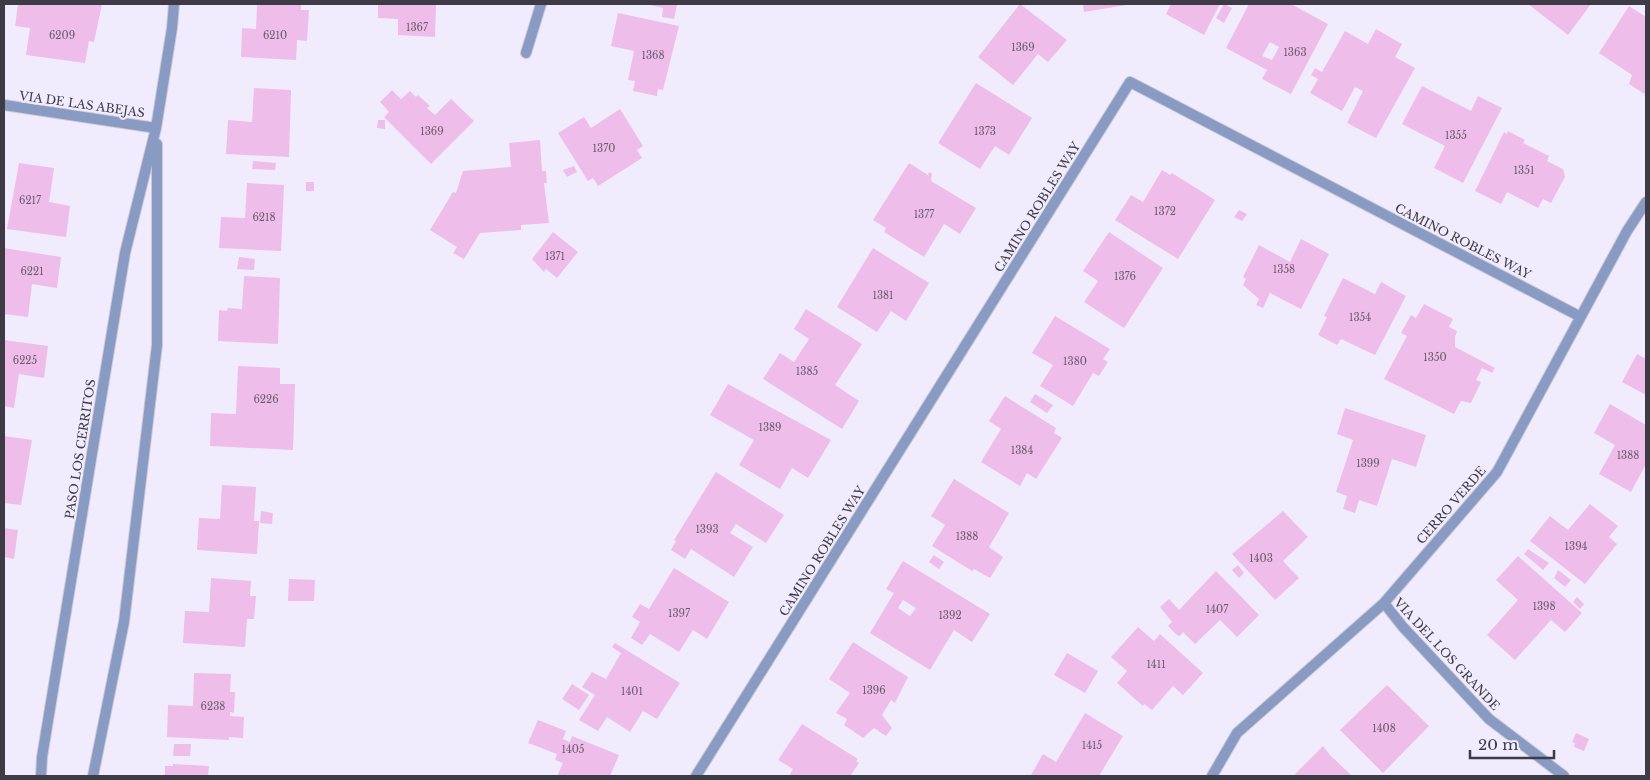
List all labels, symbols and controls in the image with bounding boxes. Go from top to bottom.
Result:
house number: 1367 [406,21,429,34]
house number: 6209 [49,29,75,42]
house number: 6210 [263,29,287,42]
house number: 1369 [1011,41,1035,54]
house number: 1363 [1283,46,1307,59]
house number: 1368 [641,49,665,62]
street label: VIA DE LAS ABEJAS [17,88,146,120]
house number: 1369 [420,125,444,138]
house number: 1373 [974,125,996,138]
house number: 1355 [1445,129,1467,142]
street label: CAMINO ROBLES WAY [991,139,1083,275]
house number: 1370 [593,142,615,155]
house number: 1351 [1514,164,1534,177]
house number: 6217 [19,194,42,207]
street label: CAMINO ROBLES WAY [1393,200,1534,282]
house number: 1372 [1154,205,1176,218]
house number: 1377 [914,208,935,221]
house number: 6218 [252,211,276,224]
house number: 1371 [545,250,565,263]
house number: 1358 [1273,263,1295,276]
house number: 6221 [20,265,44,278]
house number: 1376 [1114,270,1136,283]
house number: 1381 [872,289,894,302]
house number: 1354 [1349,311,1371,324]
house number: 1350 [1423,351,1447,364]
house number: 6225 [13,354,38,367]
house number: 1380 [1063,355,1087,368]
house number: 1385 [796,365,818,378]
street label: PASO LOS CERRITOS [62,378,99,520]
house number: 6226 [253,393,279,406]
house number: 1389 [758,421,782,434]
house number: 1384 [1011,444,1033,457]
house number: 1388 [1617,449,1639,462]
house number: 1399 [1356,457,1380,470]
street label: CERRO VERDE [1413,463,1489,547]
street label: CAMINO ROBLES WAY [776,483,868,619]
house number: 1393 [695,523,719,536]
house number: 1388 [956,530,978,543]
house number: 1394 [1565,540,1588,553]
house number: 1403 [1249,552,1273,565]
street label: VIA DEL LOS GRANDE [1390,594,1503,713]
house number: 1398 [1532,600,1556,613]
house number: 1407 [1206,603,1229,616]
house number: 1397 [668,607,691,620]
house number: 1392 [938,609,962,622]
house number: 1411 [1146,658,1166,671]
house number: 1396 [862,684,886,697]
house number: 1401 [621,685,643,698]
house number: 6238 [201,700,225,713]
house number: 1408 [1372,722,1396,735]
scale bar [1470,728,1554,760]
text: 20 m [1478,735,1518,754]
house number: 1415 [1082,739,1103,752]
house number: 1405 [561,743,585,756]

